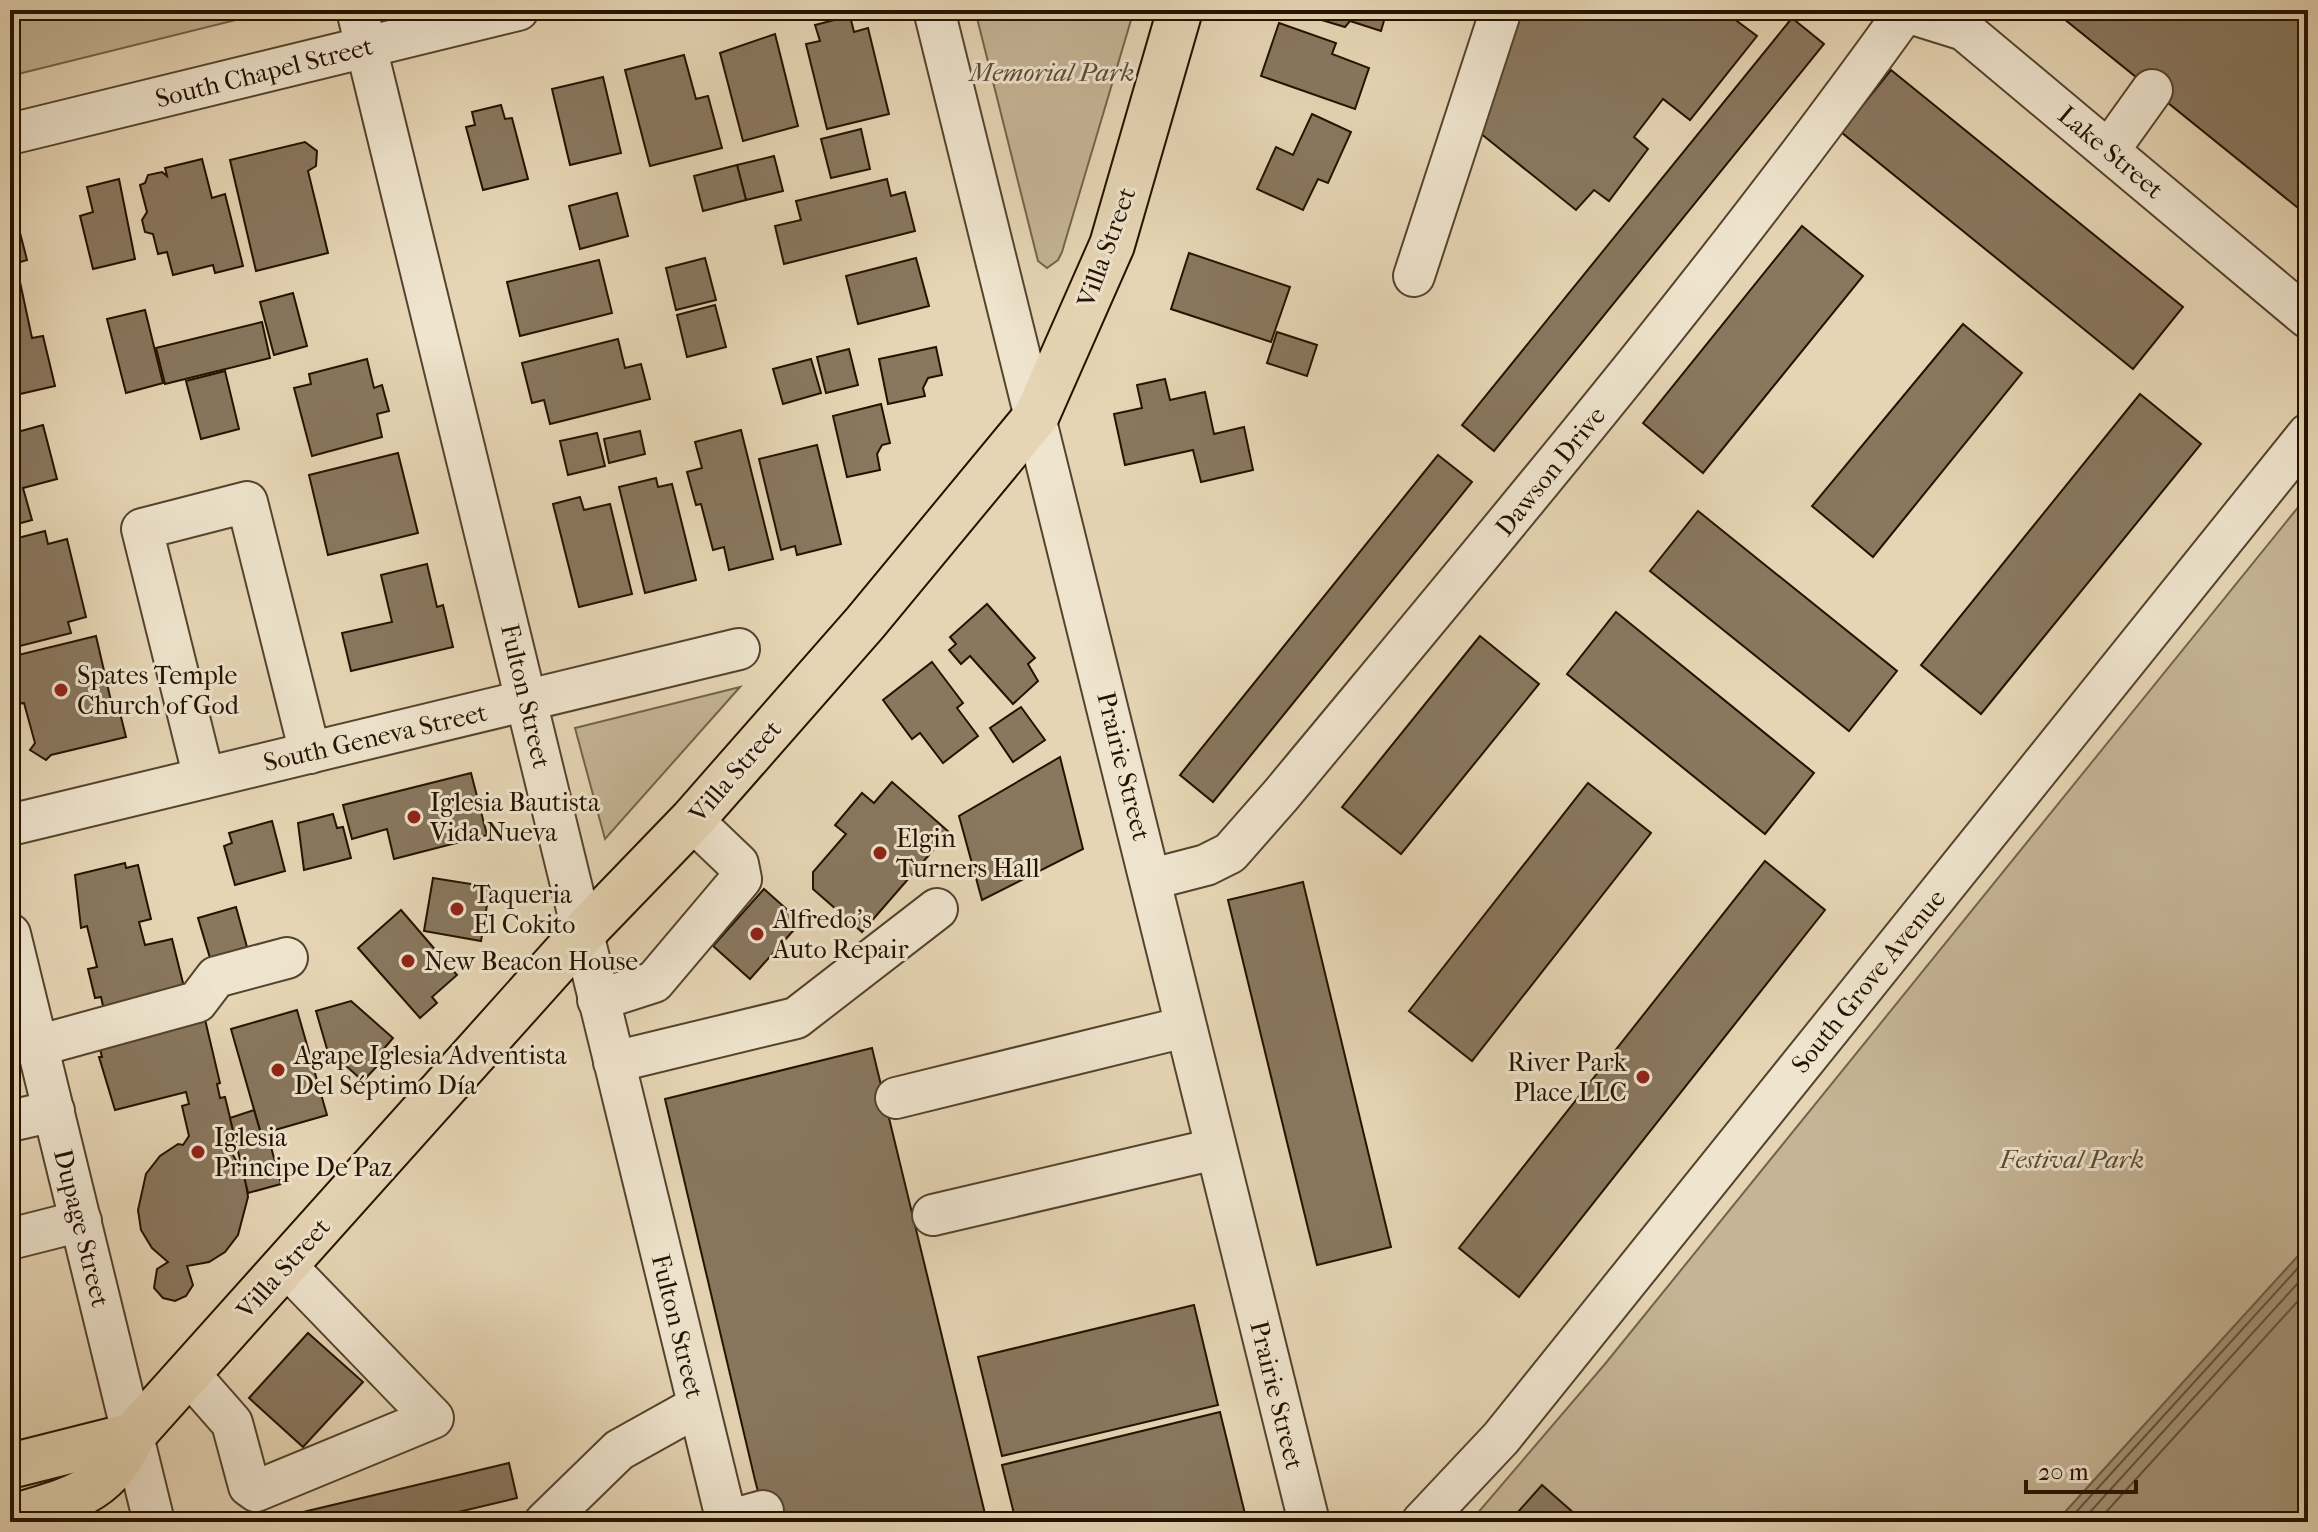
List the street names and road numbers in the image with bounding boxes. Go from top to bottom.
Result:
street label: South Chapel Street [152,30,377,114]
street label: Lake Street [2052,99,2170,206]
street label: Villa Street [1070,182,1143,312]
street label: Dawson Drive [1489,400,1612,542]
street label: Fulton Street [494,621,557,772]
street label: Prairie Street [1090,689,1157,844]
street label: South Geneva Street [260,697,491,778]
street label: Villa Street [682,713,789,829]
street label: South Grove Avenue [1785,883,1952,1079]
street label: Dupage Street [47,1146,116,1311]
street label: Villa Street [229,1211,337,1326]
street label: Fulton Street [645,1251,711,1402]
street label: Prairie Street [1243,1318,1310,1473]

